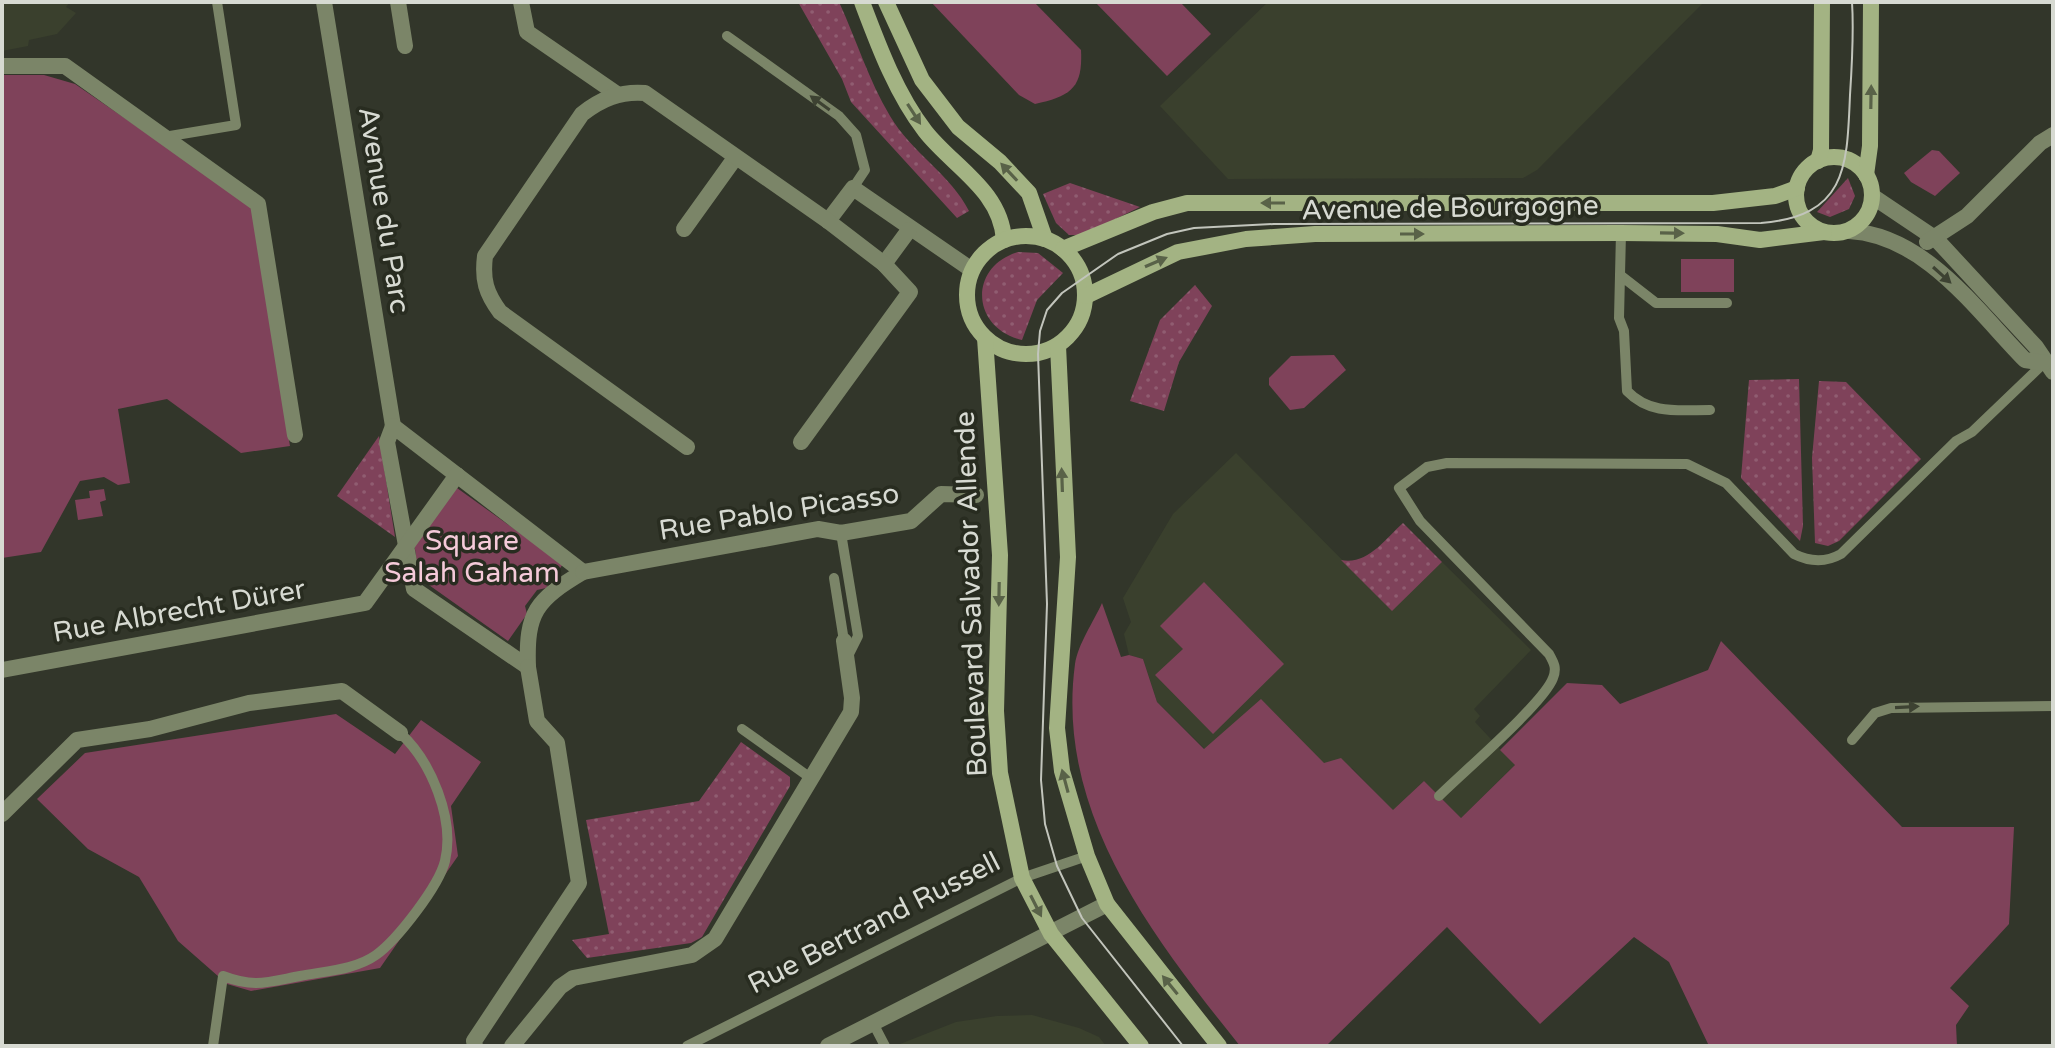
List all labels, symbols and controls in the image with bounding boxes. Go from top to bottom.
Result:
one-way arrow [1865,84,1877,109]
one-way arrow [810,96,831,111]
street label: Avenue du Parc [351,104,417,316]
one-way arrow [907,104,922,125]
one-way arrow [1000,163,1019,182]
street label: Avenue de Bourgogne [1301,188,1599,228]
one-way arrow [1260,197,1285,209]
one-way arrow [1660,227,1685,239]
one-way arrow [1400,228,1425,240]
one-way arrow [1144,255,1168,268]
one-way arrow [1932,266,1951,284]
street label: Boulevard Salvador Allende [948,411,994,777]
one-way arrow [1056,467,1069,492]
street label: Rue Pablo Picasso [656,476,902,548]
park label: Square Salah Gaham [384,524,560,590]
street label: Rue Albrecht Dürer [50,572,308,650]
one-way arrow [993,582,1005,607]
one-way arrow [1895,700,1920,713]
one-way arrow [1059,768,1071,793]
street label: Rue Bertrand Russell [742,845,1006,1001]
one-way arrow [1029,895,1043,917]
one-way arrow [1162,975,1179,995]

